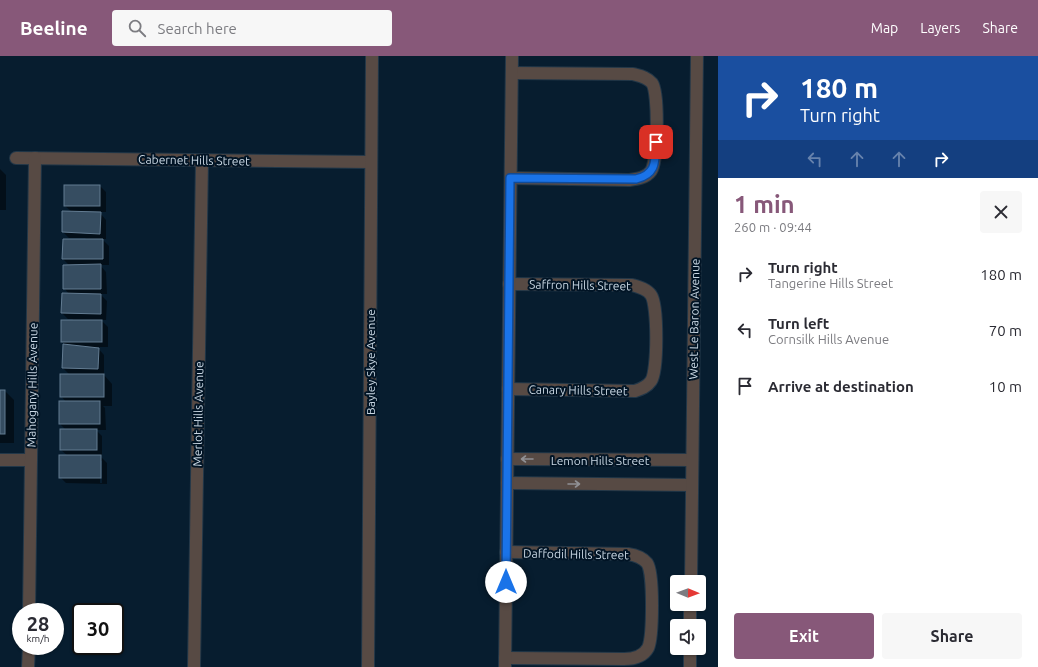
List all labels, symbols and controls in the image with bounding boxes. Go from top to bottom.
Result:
search box [112,10,392,46]
text: Beeline [20,17,88,39]
icon: search [126,17,148,39]
text: Search here [158,20,237,37]
text: Map [871,20,898,36]
text: Layers [920,20,960,36]
text: Share [982,20,1018,36]
icon: right [734,72,786,124]
text: 180 m [800,72,878,103]
text: Turn right [800,105,880,125]
pin [639,125,673,159]
icon: arrive [645,131,667,153]
icon: left [804,148,826,170]
icon: ahead [846,148,868,170]
icon: ahead [888,148,910,170]
icon: right [930,148,952,170]
street label: Cabernet Hills Street [138,153,250,167]
text: 1 min [734,191,795,218]
button: close [980,191,1022,233]
text: 260 m · 09:44 [734,220,812,234]
street label: West Le Baron Avenue [686,258,702,380]
text: Turn right [768,259,838,276]
icon: right [734,263,756,285]
text: 180 m [980,266,1022,283]
text: Tangerine Hills Street [768,276,893,290]
street label: Saffron Hills Street [529,278,631,292]
street label: Bayley Skye Avenue [364,309,377,415]
text: Turn left [768,315,829,332]
icon: left [734,319,756,341]
text: 70 m [989,322,1022,339]
street label: Mahogany Hills Avenue [24,323,40,447]
text: Cornsilk Hills Avenue [768,332,889,346]
street label: Merlot Hills Avenue [191,361,205,467]
icon: arrive [734,375,756,397]
text: Arrive at destination [768,378,914,395]
text: 10 m [989,378,1022,395]
street label: Canary Hills Street [528,383,628,397]
street label: Lemon Hills Street [551,454,650,467]
one-way arrow [521,455,534,463]
one-way arrow [567,480,580,488]
street label: Daffodil Hills Street [523,547,629,561]
position arrow [485,561,527,603]
north arrow [670,575,706,611]
map controls [670,575,706,655]
speed limit sign: 30 [72,603,124,655]
text: 28 [27,612,49,635]
button: Exit [734,613,874,659]
button: Share [882,613,1022,659]
button: sound [670,619,706,655]
text: km/h [26,633,50,644]

